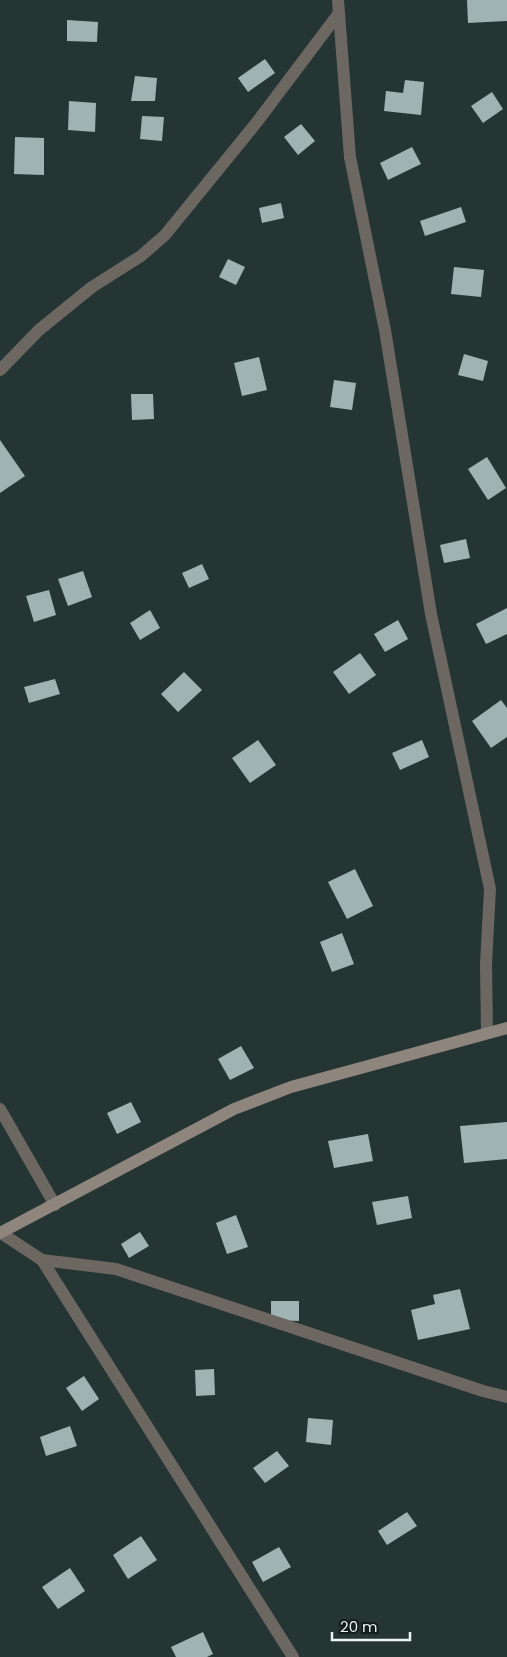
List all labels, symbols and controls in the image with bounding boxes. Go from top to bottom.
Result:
scale bar [332,1610,410,1642]
text: 20 m [340,1616,378,1637]

